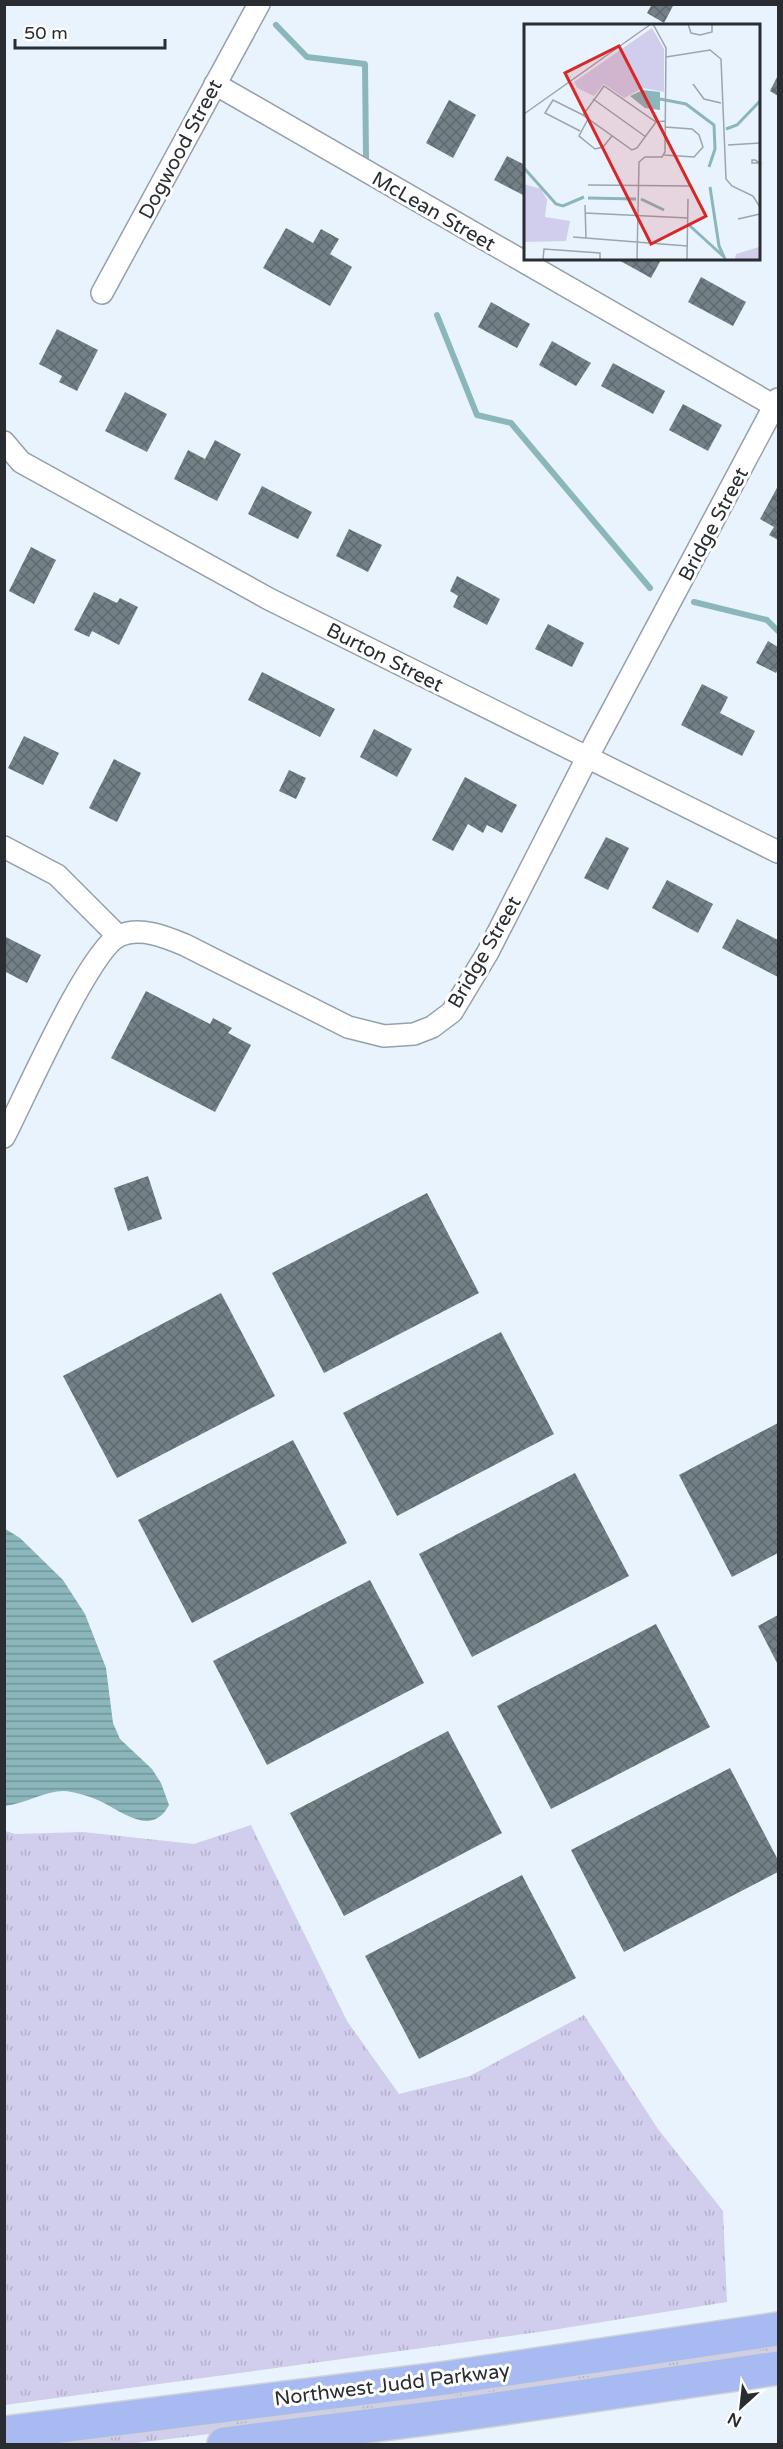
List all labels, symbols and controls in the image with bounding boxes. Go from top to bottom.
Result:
scale bar [15,12,165,50]
text: 50 m [24,22,68,44]
inset map [524,24,759,260]
street label: Dogwood Street [134,75,228,223]
street label: McLean Street [368,167,500,257]
street label: Bridge Street [674,463,754,585]
street label: Burton Street [322,618,447,698]
street label: Bridge Street [443,892,527,1013]
street label: Northwest Judd Parkway [273,2359,511,2411]
north arrow [711,2377,771,2437]
text: N [724,2408,745,2431]

